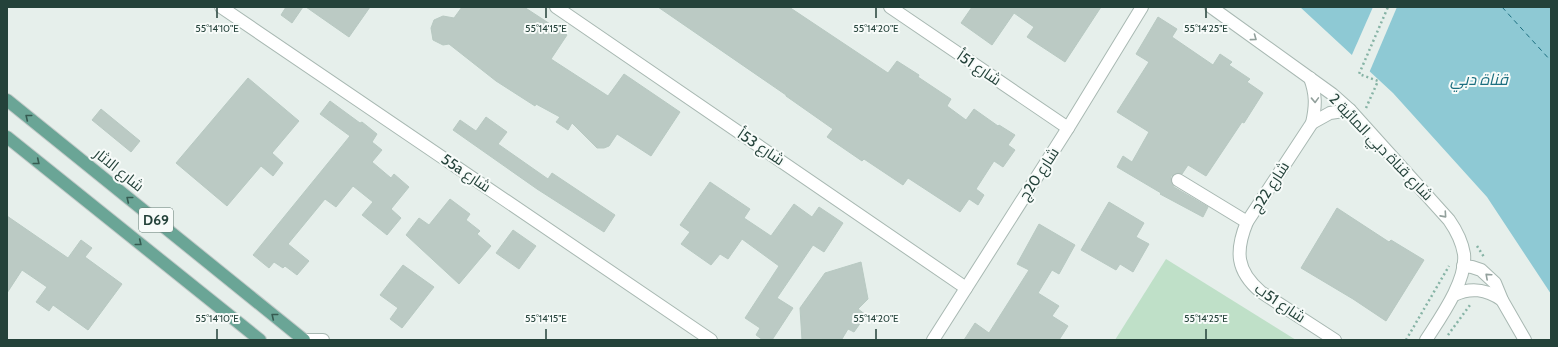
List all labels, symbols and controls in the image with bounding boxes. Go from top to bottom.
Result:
text: 55°14'10"E [195,22,239,35]
text: 55°14'15"E [525,22,567,35]
text: 55°14'20"E [853,22,899,35]
text: 55°14'25"E [1184,22,1228,35]
one-way arrow [1250,33,1257,41]
street label: شارع 51أ [952,46,1005,91]
water label: قناة دبي [1450,70,1509,92]
street label: شارع قناة دبي المائية 2 [1323,90,1437,206]
one-way arrow [1311,97,1319,103]
one-way arrow [26,115,33,122]
street label: شارع 53أ [733,124,788,171]
street label: شارع الاثار [89,144,147,197]
street label: شارع 20ج [1015,144,1064,205]
street label: 55a شارع [437,150,494,198]
one-way arrow [33,157,40,164]
street label: شارع 22ج [1247,158,1295,217]
one-way arrow [127,196,134,203]
road number: D69 [139,208,173,232]
one-way arrow [1440,210,1447,217]
one-way arrow [134,238,142,245]
one-way arrow [1485,274,1493,281]
street label: شارع 51ب [1250,280,1309,328]
text: 55°14'10"E [195,312,239,325]
text: 55°14'15"E [525,312,567,325]
text: 55°14'20"E [853,312,899,325]
text: 55°14'25"E [1184,312,1228,325]
one-way arrow [271,313,279,320]

